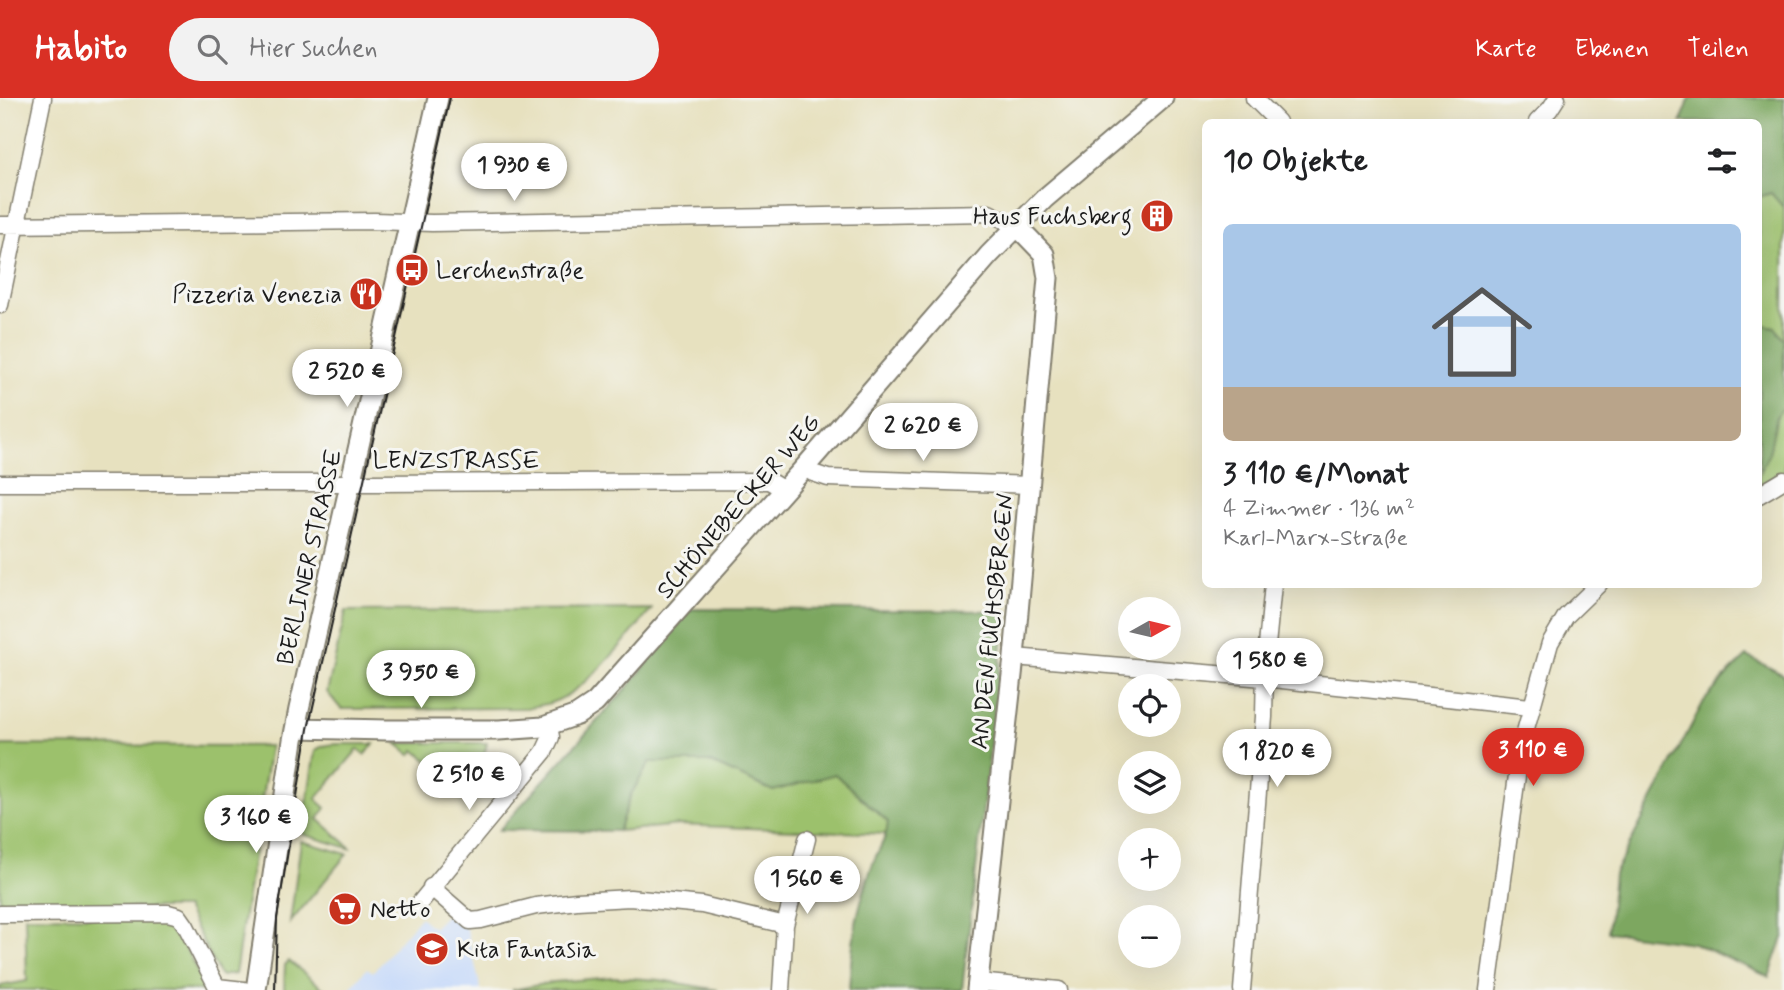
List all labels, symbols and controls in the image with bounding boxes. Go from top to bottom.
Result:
search box [169,18,659,81]
text: Habito [35,27,127,71]
icon: search [193,30,231,68]
text: Hier suchen [249,32,378,66]
text: Karte [1475,34,1537,65]
text: Ebenen [1575,34,1649,65]
text: Teilen [1687,34,1749,65]
text: 10 Objekte [1223,142,1368,181]
icon: filters [1703,142,1741,180]
pin: 1 930 € [449,144,579,203]
text: 1 930 € [477,151,551,181]
building icon: Haus Fuchsberg [1138,197,1176,235]
place label: Haus Fuchsberg [973,202,1132,236]
bus stop icon: Lerchenstraße [393,251,431,289]
place label: Lerchenstraße [436,256,584,287]
icon: home [1419,269,1545,395]
restaurant icon: Pizzeria Venezia [347,275,385,313]
place label: Pizzeria Venezia [172,280,342,311]
pin: 2 520 € [282,350,412,409]
text: 2 520 € [308,357,386,387]
pin: 2 620 € [858,404,988,463]
street label: SCHÖNEBECKER WEG [650,408,828,606]
text: 2 620 € [884,411,962,441]
street label: LENZSTRASSE [373,446,539,477]
street label: BERLINER STRASSE [271,447,350,668]
text: 3 110 €/Monat [1223,455,1410,494]
street label: AN DEN FUCHSBERGEN [965,491,1022,751]
text: 4 Zimmer · 136 m² [1223,494,1415,524]
text: Karl-Marx-Straße [1223,524,1408,554]
north arrow [1118,597,1181,660]
map controls [1118,597,1181,968]
pin: 1 580 € [1205,638,1335,698]
text: 1 580 € [1232,646,1308,676]
pin: 3 950 € [356,650,486,710]
text: 3 950 € [382,658,460,688]
button: locate [1118,674,1181,737]
pin: 3 110 € [1468,728,1598,788]
pin: 1 820 € [1212,730,1342,789]
text: 3 110 € [1498,736,1568,766]
text: 1 820 € [1239,737,1315,767]
button: layers [1118,751,1181,814]
pin: 2 510 € [404,752,534,812]
text: 2 510 € [433,760,505,790]
pin: 3 160 € [191,796,321,855]
text: 3 160 € [220,803,292,833]
button: + [1118,828,1181,891]
pin: 1 560 € [742,856,872,916]
text: 1 560 € [770,864,844,894]
supermarket icon: Netto [326,890,364,928]
place label: Netto [370,895,430,926]
button: − [1118,905,1181,968]
school or university icon: Kita Fantasia [413,930,451,968]
place label: Kita Fantasia [457,935,597,966]

